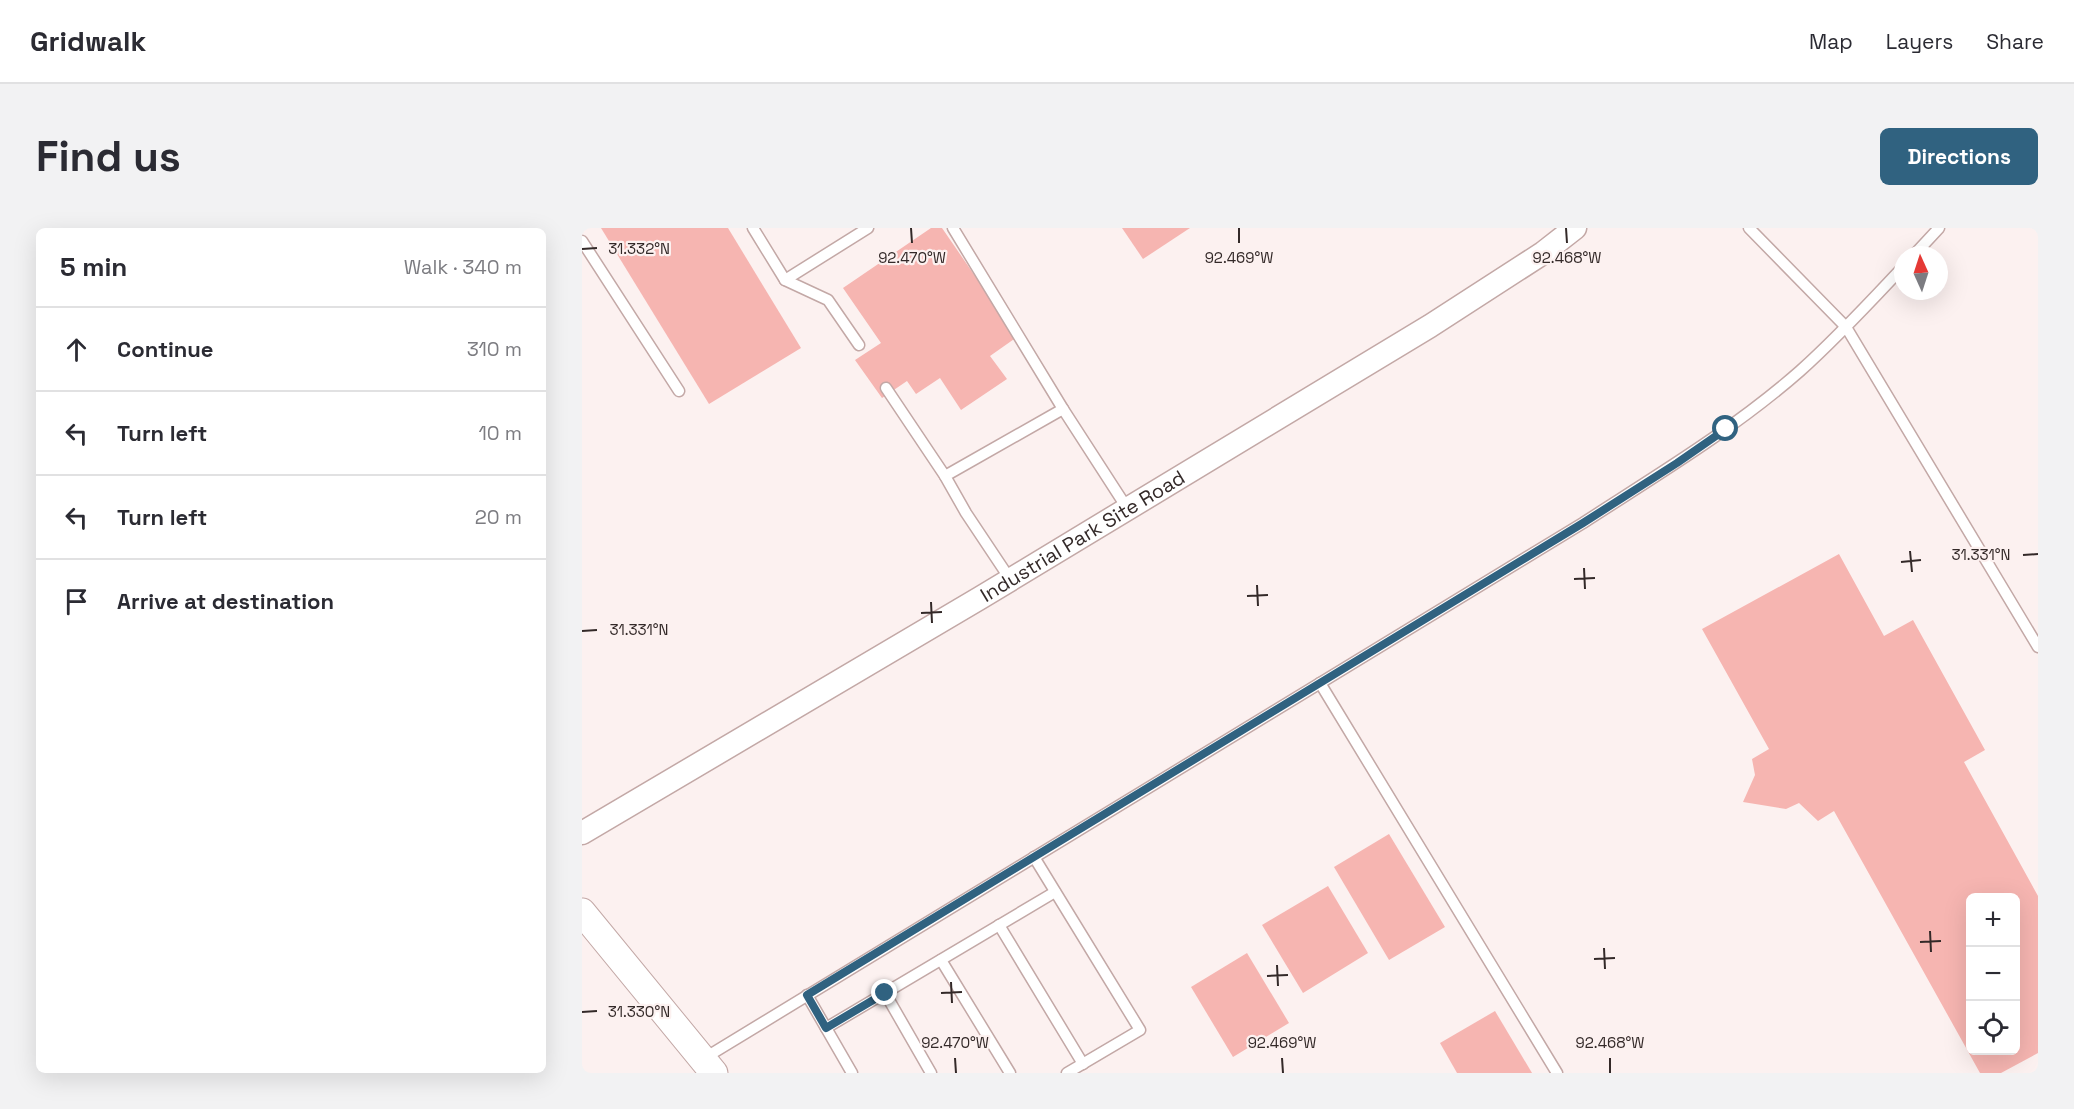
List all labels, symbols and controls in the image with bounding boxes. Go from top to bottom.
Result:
text: Gridwalk [30,23,146,59]
text: Map [1809,28,1853,55]
text: Layers [1886,28,1953,55]
text: Share [1986,28,2044,55]
button: Directions [1880,128,2038,185]
text: Find us [36,130,181,183]
text: 31.332°N [608,239,670,258]
north arrow [1894,246,1948,300]
text: 92.470°W [878,248,946,267]
text: 92.469°W [1205,248,1273,267]
text: 92.468°W [1533,248,1601,267]
text: 5 min [60,250,127,284]
text: Walk · 340 m [404,254,522,280]
icon: ahead [60,333,93,366]
text: Continue [117,335,213,363]
text: 310 m [467,336,522,362]
route start [1712,415,1738,441]
icon: left [60,417,93,450]
text: Turn left [117,419,207,447]
text: 10 m [478,420,522,446]
street label: Industrial Park Site Road [975,464,1190,608]
icon: left [60,501,93,534]
text: Turn left [117,503,207,531]
text: 20 m [475,504,522,530]
text: 31.331°N [1952,545,2010,564]
icon: arrive [60,585,93,618]
text: Arrive at destination [117,587,334,615]
text: 31.331°N [610,620,668,639]
map controls [1966,893,2020,1055]
button: + [1966,893,2020,947]
button: − [1966,947,2020,1001]
route end [871,979,897,1005]
button: locate [1966,1001,2020,1055]
text: 31.330°N [608,1002,670,1021]
text: 92.470°W [921,1033,989,1052]
text: 92.469°W [1248,1033,1316,1052]
text: 92.468°W [1576,1033,1644,1052]

